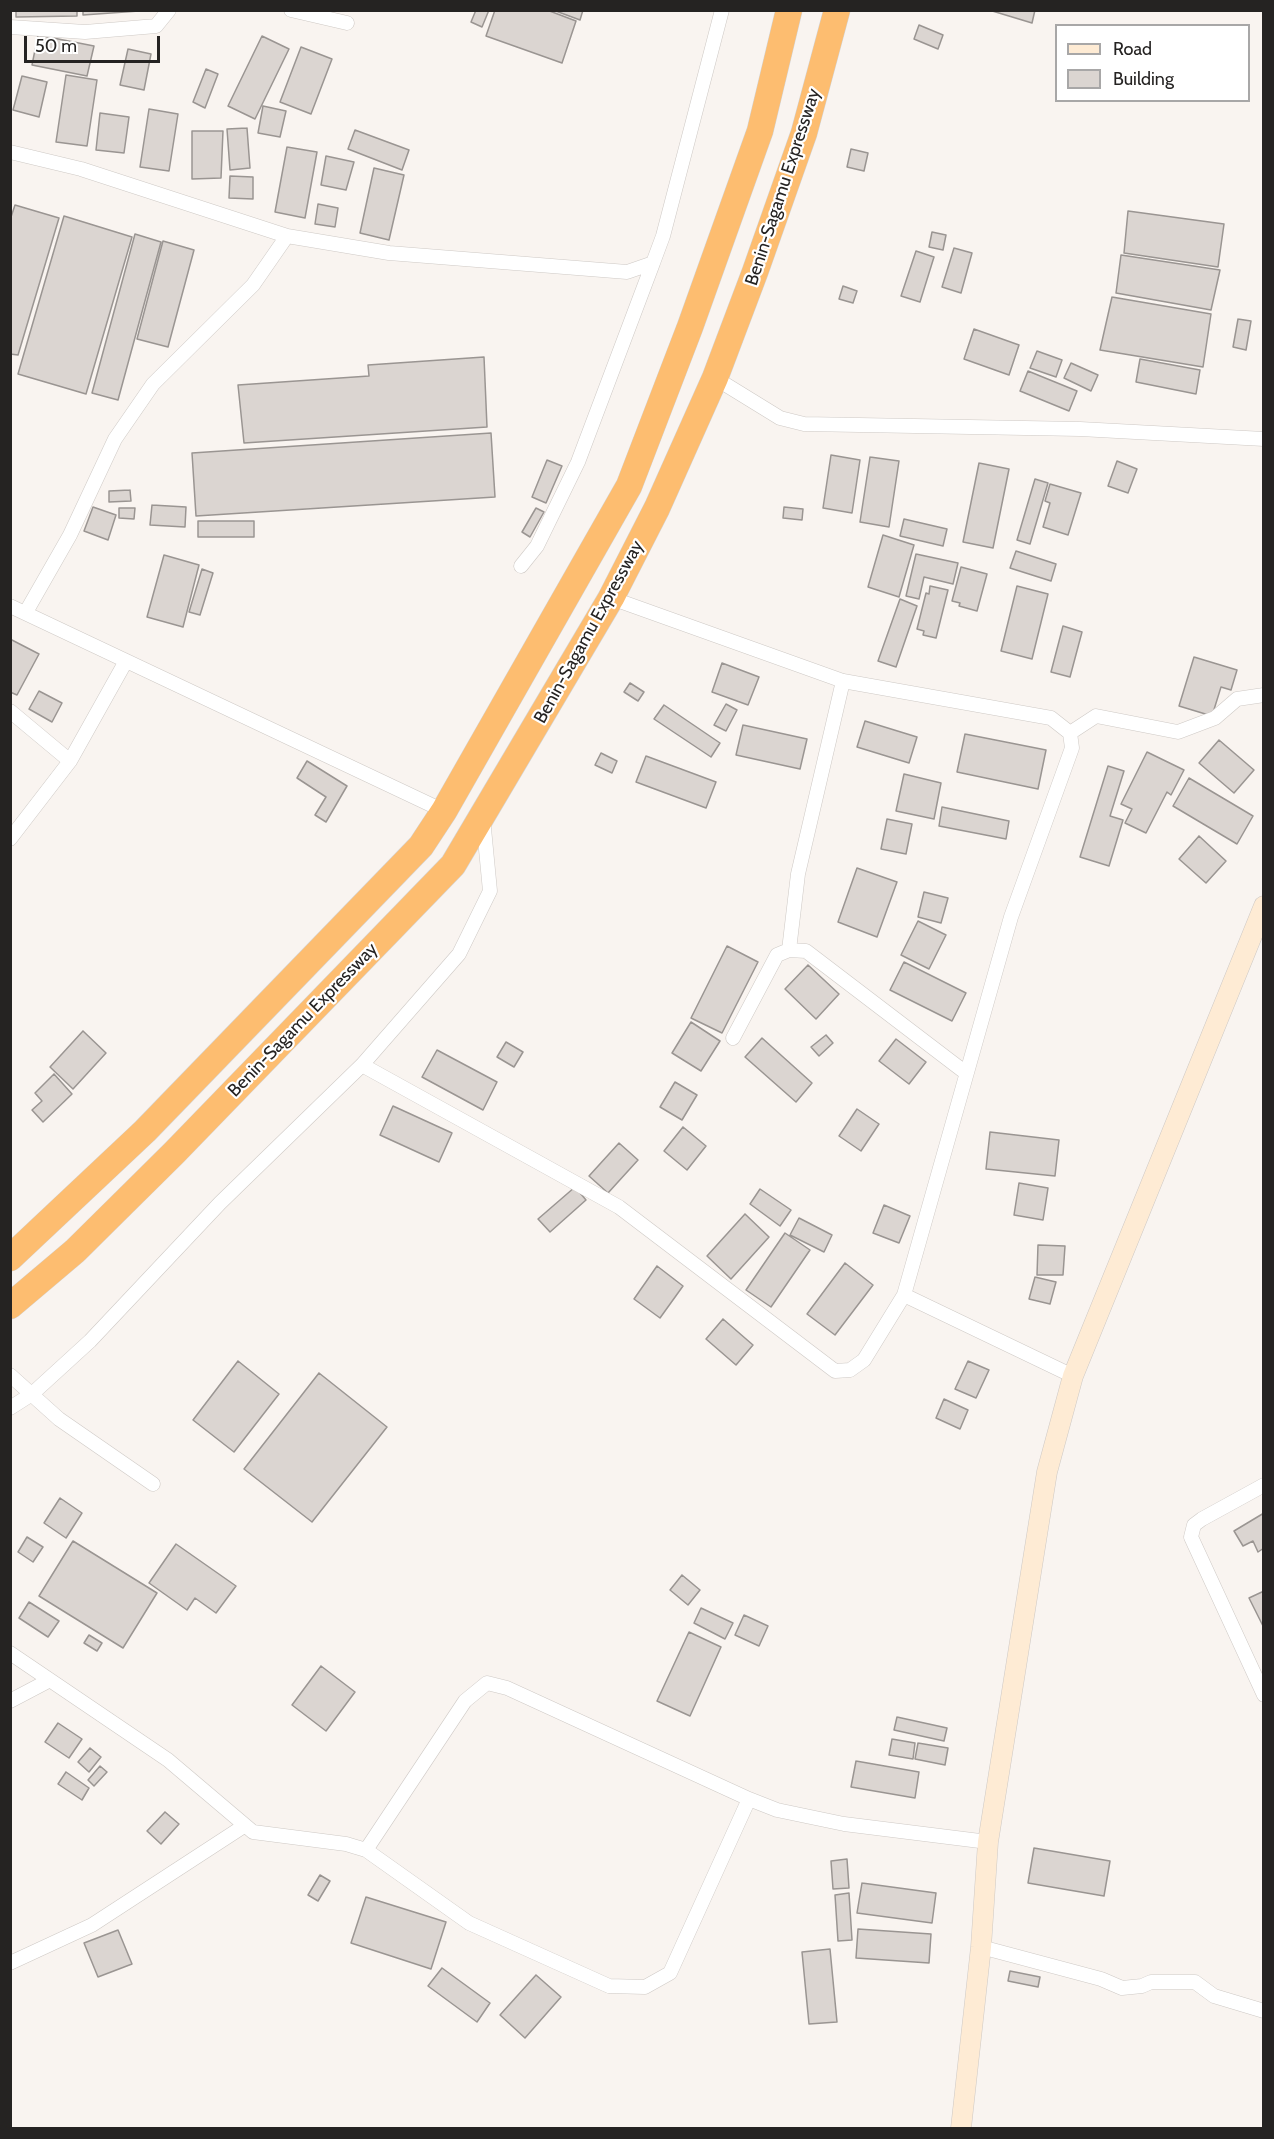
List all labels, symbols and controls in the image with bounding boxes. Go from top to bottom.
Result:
scale bar [27,24,164,62]
legend [1055,24,1250,102]
text: 50 m [35,35,77,57]
text: Road [1113,38,1152,60]
text: Building [1113,68,1174,90]
street label: Benin-Sagamu Expressway [741,86,825,288]
street label: Benin-Sagamu Expressway [530,537,648,727]
street label: Benin-Sagamu Expressway [224,938,382,1102]

